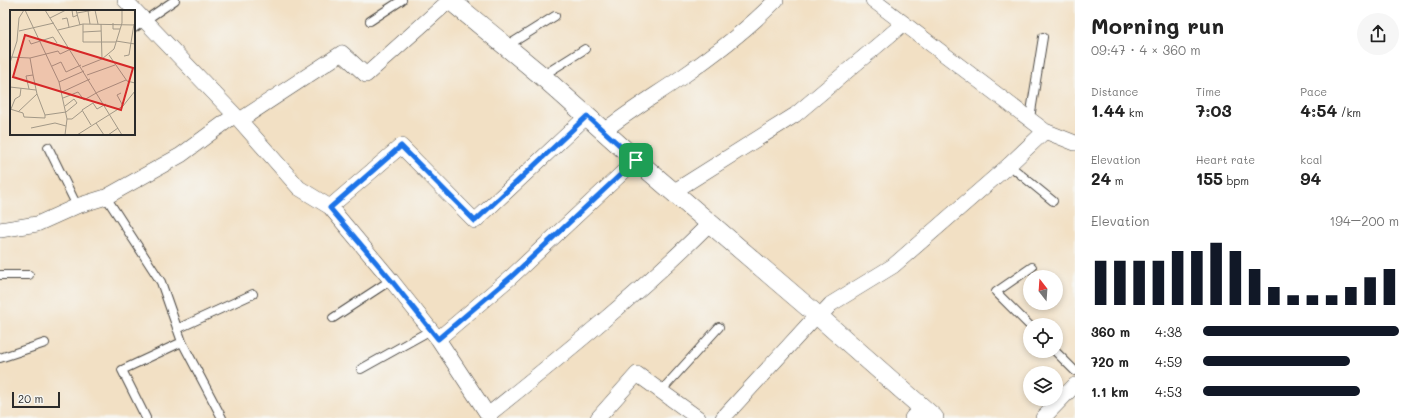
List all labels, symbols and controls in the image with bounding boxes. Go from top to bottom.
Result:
inset map [10,10,135,135]
text: Morning run [1091,11,1224,40]
button: share [1357,13,1399,55]
text: 09:47 · 4 × 360 m [1091,41,1201,58]
text: Distance [1091,84,1138,99]
text: Time [1196,84,1221,99]
text: Pace [1300,84,1327,99]
text: 1.44 [1091,99,1125,121]
text: 7:03 [1196,99,1232,121]
text: 4:54 [1300,99,1337,121]
text: km [1125,105,1143,120]
text: /km [1337,105,1361,120]
pin [619,143,653,177]
icon: arrive [625,149,647,171]
text: Elevation [1091,152,1140,167]
text: Heart rate [1196,152,1255,167]
text: kcal [1300,152,1322,167]
text: 24 [1091,167,1111,189]
text: 155 [1196,167,1223,189]
text: 94 [1300,167,1321,189]
text: m [1111,173,1124,188]
text: bpm [1223,173,1249,188]
text: Elevation [1091,212,1149,229]
text: 194–200 m [1329,212,1399,229]
north arrow [1023,270,1063,310]
map controls [1023,270,1063,406]
button: locate [1023,318,1063,358]
text: 360 m [1091,323,1130,340]
text: 4:38 [1155,323,1182,340]
text: 720 m [1091,353,1129,370]
text: 4:59 [1155,353,1182,370]
button: layers [1023,366,1063,406]
text: 1.1 km [1091,383,1129,400]
text: 4:53 [1155,383,1182,400]
scale bar [12,390,60,409]
text: 20 m [18,391,43,406]

